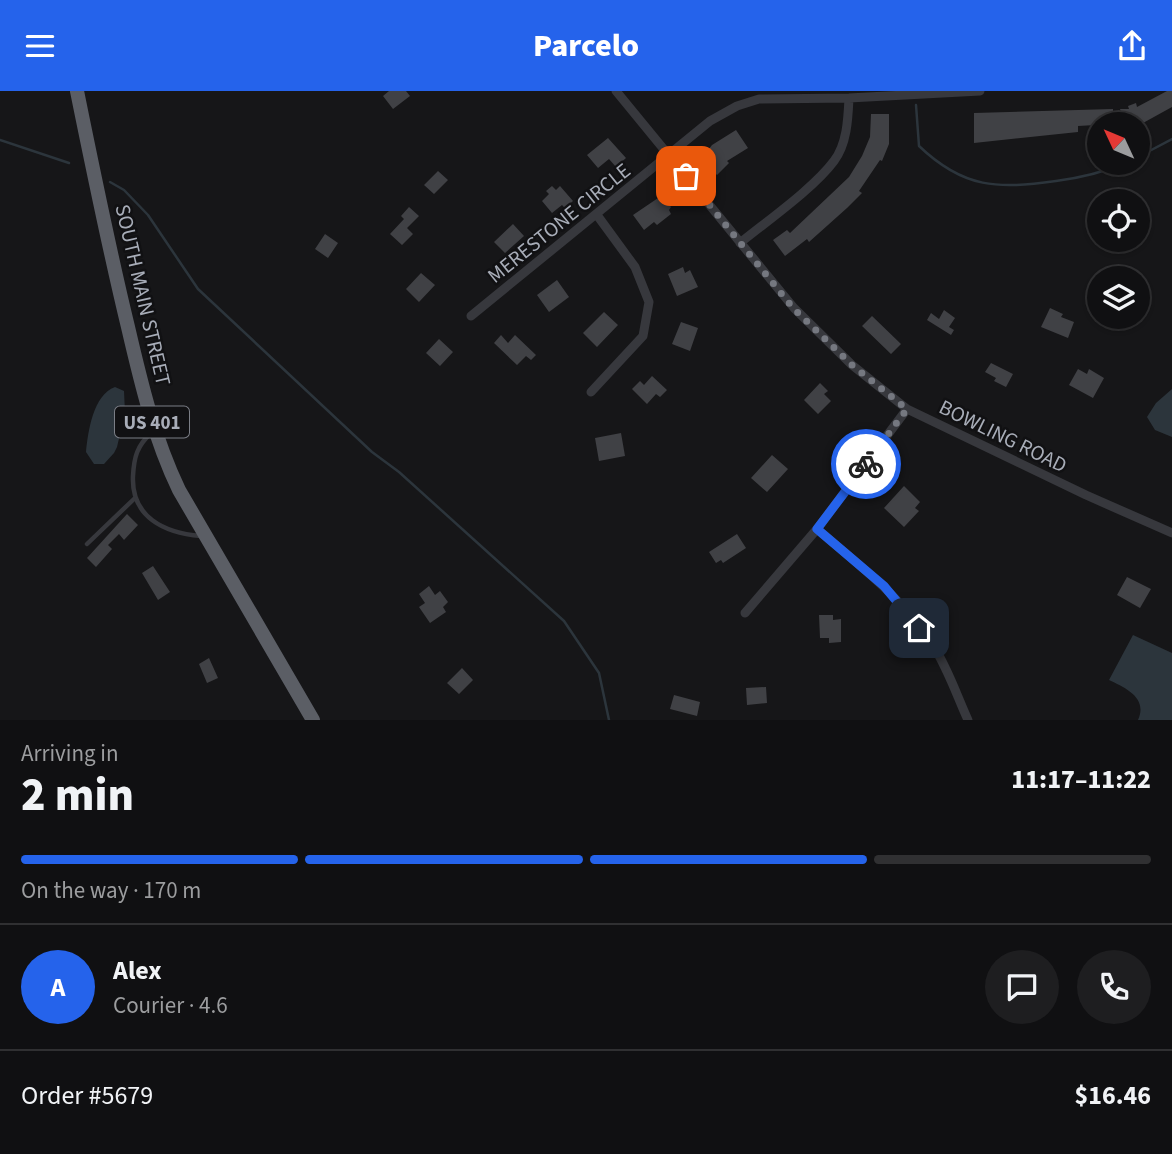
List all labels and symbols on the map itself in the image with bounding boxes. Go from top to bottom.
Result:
north arrow [1087,112,1150,175]
pin [656,146,716,206]
street label: MERESTONE CIRCLE [481,156,637,290]
street label: SOUTH MAIN STREET [108,201,178,389]
street label: BOWLING ROAD [934,392,1072,480]
road number: US 401 [115,407,189,437]
courier [831,429,901,499]
pin [889,598,949,658]

